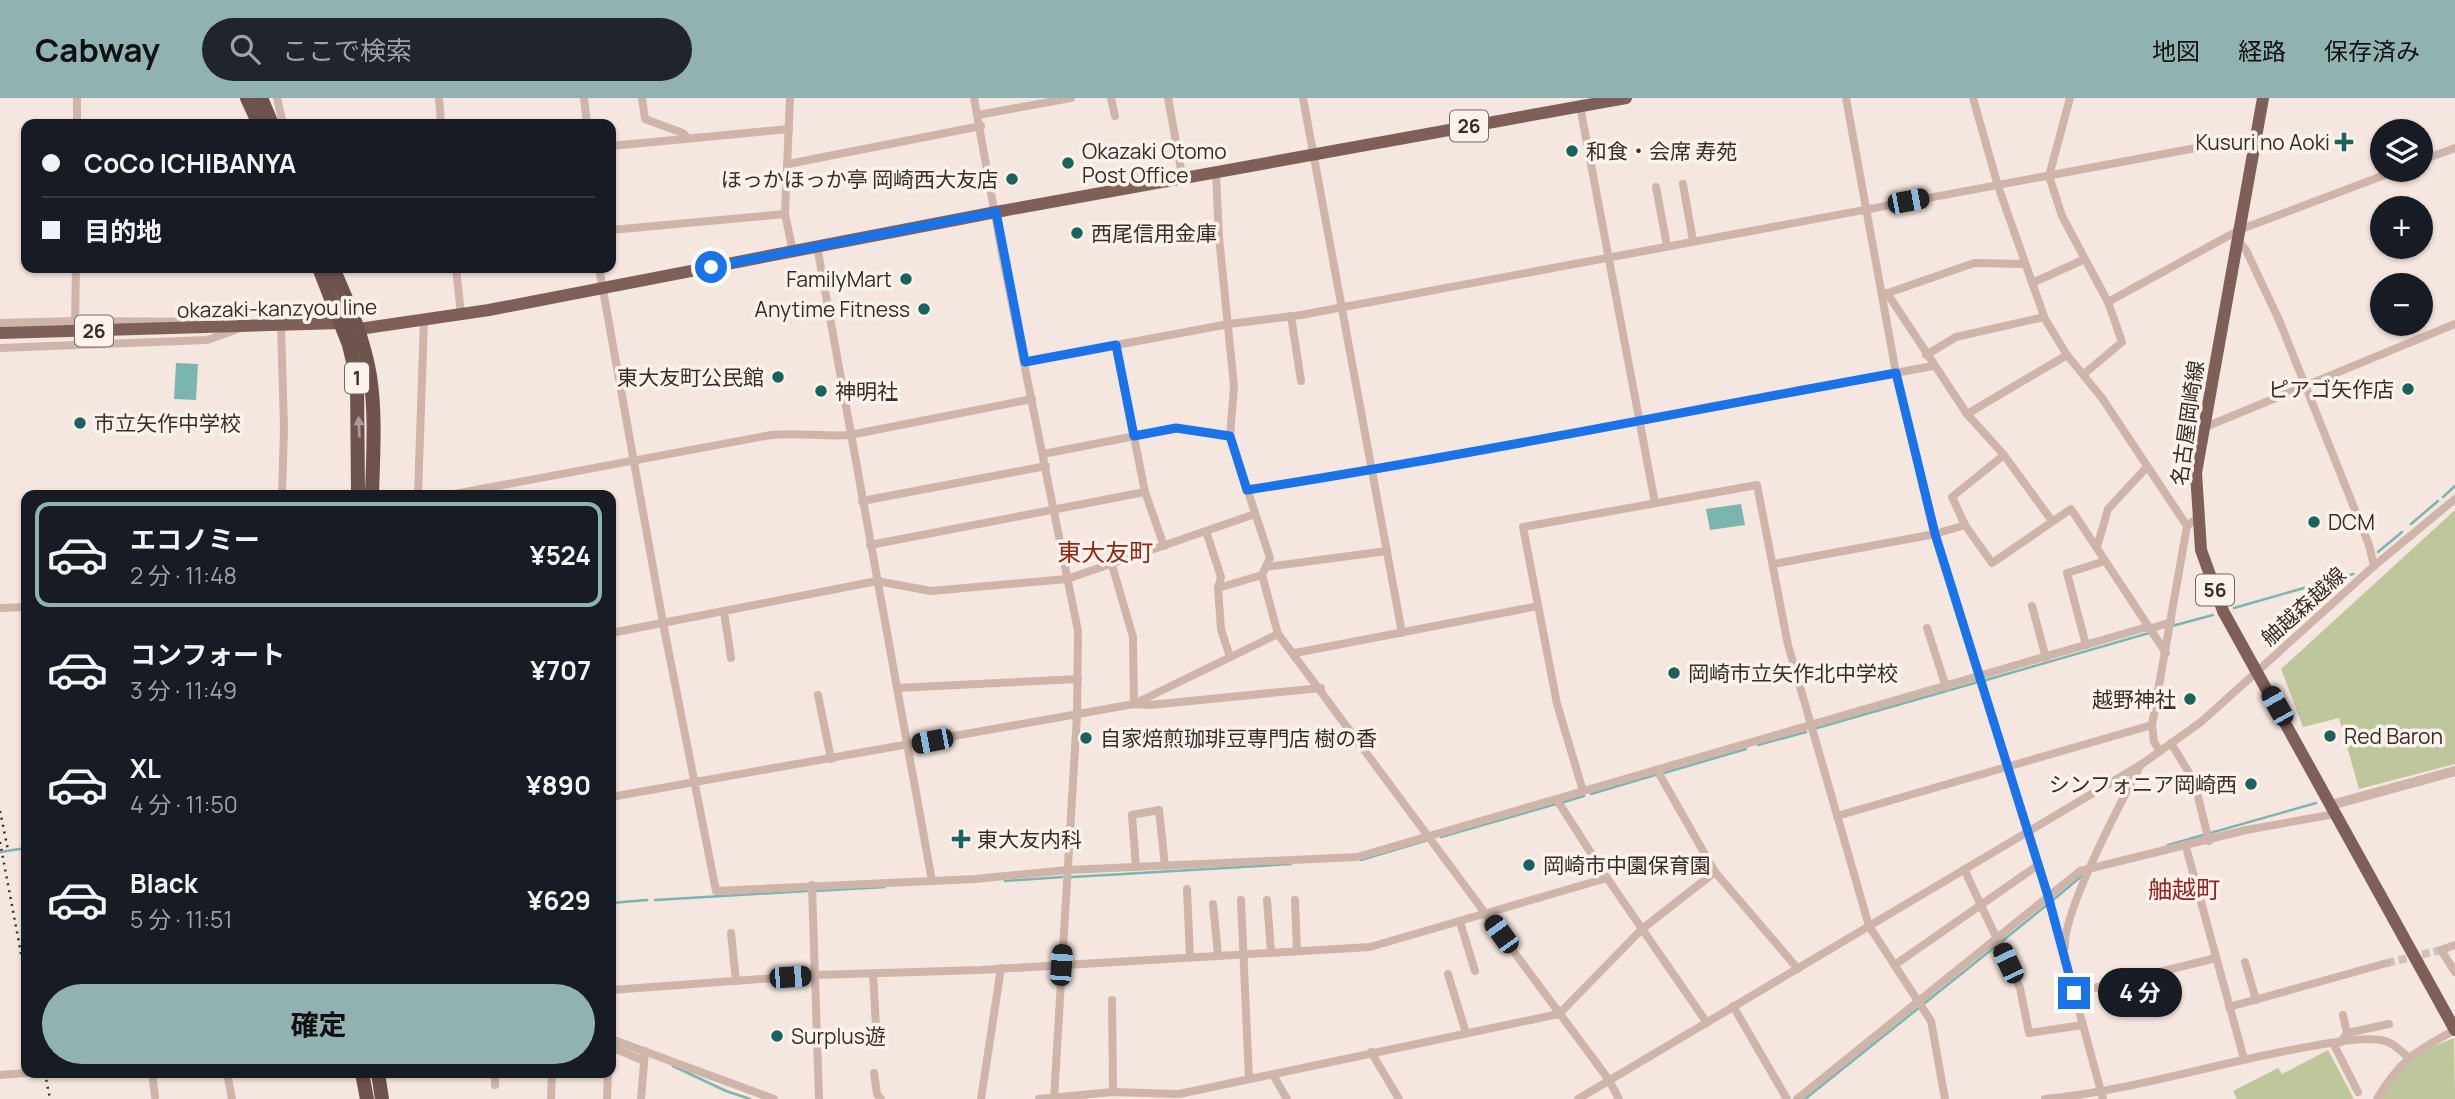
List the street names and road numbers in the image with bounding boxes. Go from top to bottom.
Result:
road number: 26 [1450,110,1488,142]
street label: okazaki-kanzyou line [177,292,377,324]
road number: 26 [75,316,113,346]
street label: 名古屋岡崎線 [2164,359,2210,487]
road number: 1 [345,362,369,394]
street label: 舳越森越線 [2255,560,2351,652]
road number: 56 [2196,575,2234,606]

